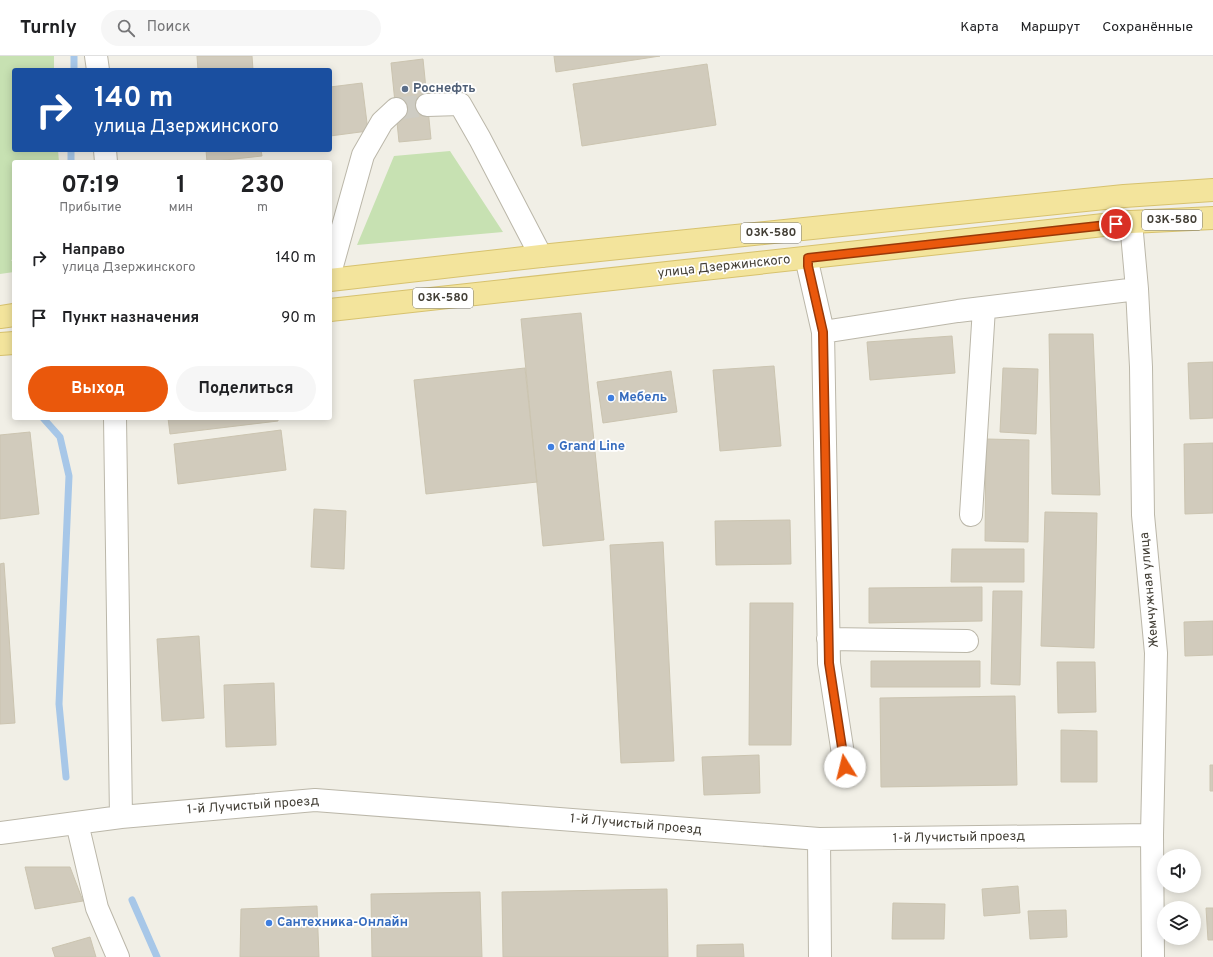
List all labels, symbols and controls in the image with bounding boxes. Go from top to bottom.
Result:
search box [101,10,381,46]
text: Turnly [20,16,77,40]
icon: search [115,17,137,39]
text: Поиск [147,18,191,37]
text: Карта [960,19,999,36]
text: Маршрут [1021,19,1080,36]
text: Сохранённые [1102,19,1193,36]
text: 140 m [94,81,173,117]
place label: Роснефть [413,81,476,97]
icon: right [28,84,80,136]
marker: Роснефть [400,84,410,94]
text: улица Дзержинского [94,116,279,139]
text: 07:19 [61,171,120,201]
text: 1 [176,171,186,201]
text: 230 [240,171,285,201]
text: Прибытие [59,200,122,216]
text: мин [169,200,193,216]
text: m [257,200,268,216]
pin [1099,207,1133,241]
road number: 03К-580 [1142,210,1202,230]
icon: arrive [1105,213,1127,235]
road number: 03К-580 [741,223,801,243]
text: Направо [62,241,125,260]
icon: right [28,247,50,269]
text: 140 m [276,249,316,268]
street label: улица Дзержинского [657,252,791,282]
text: улица Дзержинского [62,260,196,276]
road number: 03К-580 [413,288,473,308]
icon: arrive [28,307,50,329]
text: Пункт назначения [62,309,199,328]
text: 90 m [281,309,316,328]
button: Выход [28,366,168,412]
button: Поделиться [176,366,316,412]
place label: Мебель [619,390,667,406]
marker: Мебель [606,393,616,403]
place label: Grand Line [559,439,625,455]
marker: Grand Line [546,442,556,452]
street label: Жемчужная улица [1137,532,1163,648]
position arrow [824,746,866,788]
street label: 1-й Лучистый проезд [186,793,320,819]
street label: 1-й Лучистый проезд [569,811,703,839]
street label: 1-й Лучистый проезд [893,829,1026,847]
map controls [1157,849,1201,945]
button: sound [1157,849,1201,893]
button: layers [1157,901,1201,945]
place label: Сантехника-Онлайн [277,915,408,931]
marker: Сантехника-Онлайн [264,918,274,928]

